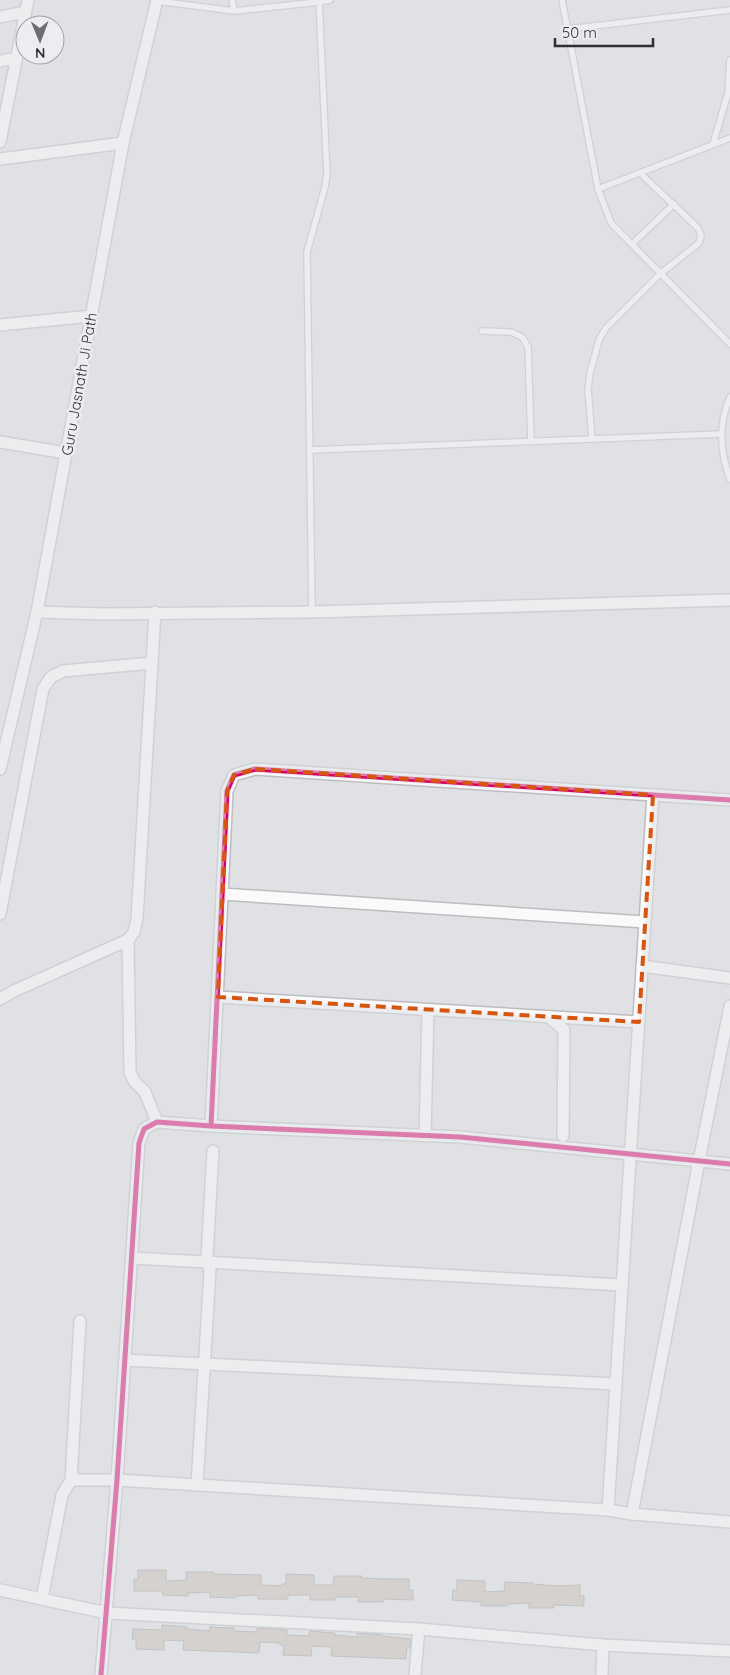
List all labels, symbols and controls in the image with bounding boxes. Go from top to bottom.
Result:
north arrow [15,15,65,65]
scale bar [555,15,652,47]
text: 50 m [562,23,597,42]
text: N [35,44,46,62]
street label: Guru Jasnath Ji Path [57,311,101,457]

